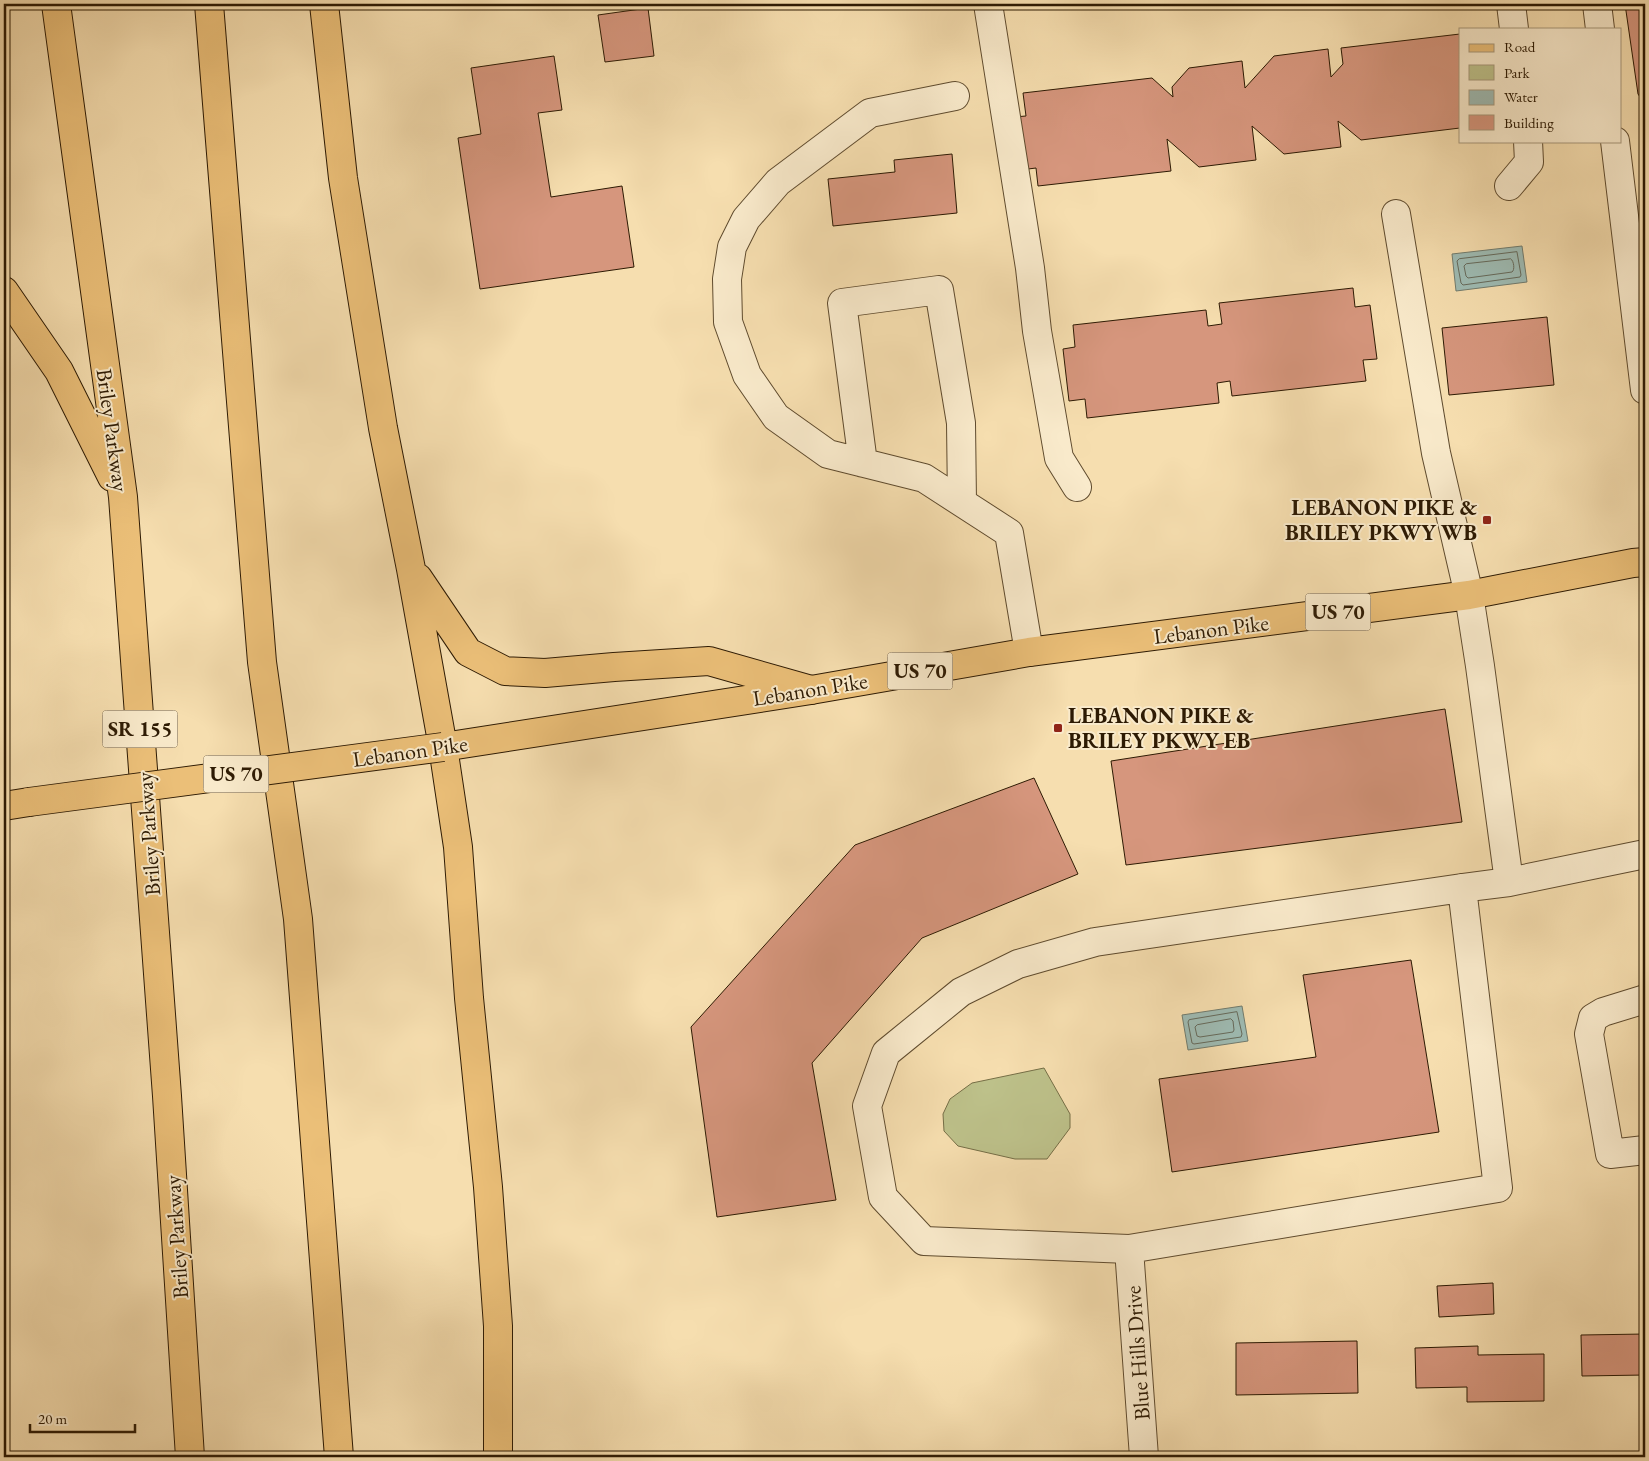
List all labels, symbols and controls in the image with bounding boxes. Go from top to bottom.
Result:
legend [1459,28,1622,142]
text: Road [1504,37,1536,56]
text: Park [1504,63,1531,82]
text: Water [1504,87,1538,106]
text: Building [1504,113,1554,132]
street label: Briley Parkway [90,367,136,494]
place label: LEBANON PIKE & BRILEY PKWY WB [1285,493,1477,547]
marker: LEBANON PIKE & BRILEY PKWY WB [1481,514,1493,526]
road number: US 70 [1306,594,1370,630]
street label: Lebanon Pike [1152,608,1271,651]
road number: US 70 [888,652,952,689]
street label: Lebanon Pike [750,666,870,713]
place label: LEBANON PIKE & BRILEY PKWY EB [1068,701,1254,755]
road number: SR 155 [102,711,178,748]
marker: LEBANON PIKE & BRILEY PKWY EB [1052,722,1064,734]
street label: Lebanon Pike [351,729,470,774]
road number: US 70 [204,756,268,792]
street label: Briley Parkway [130,771,167,897]
street label: Briley Parkway [158,1174,195,1300]
street label: Blue Hills Drive [1118,1284,1157,1421]
scale bar [30,1401,135,1433]
text: 20 m [38,1409,67,1428]

